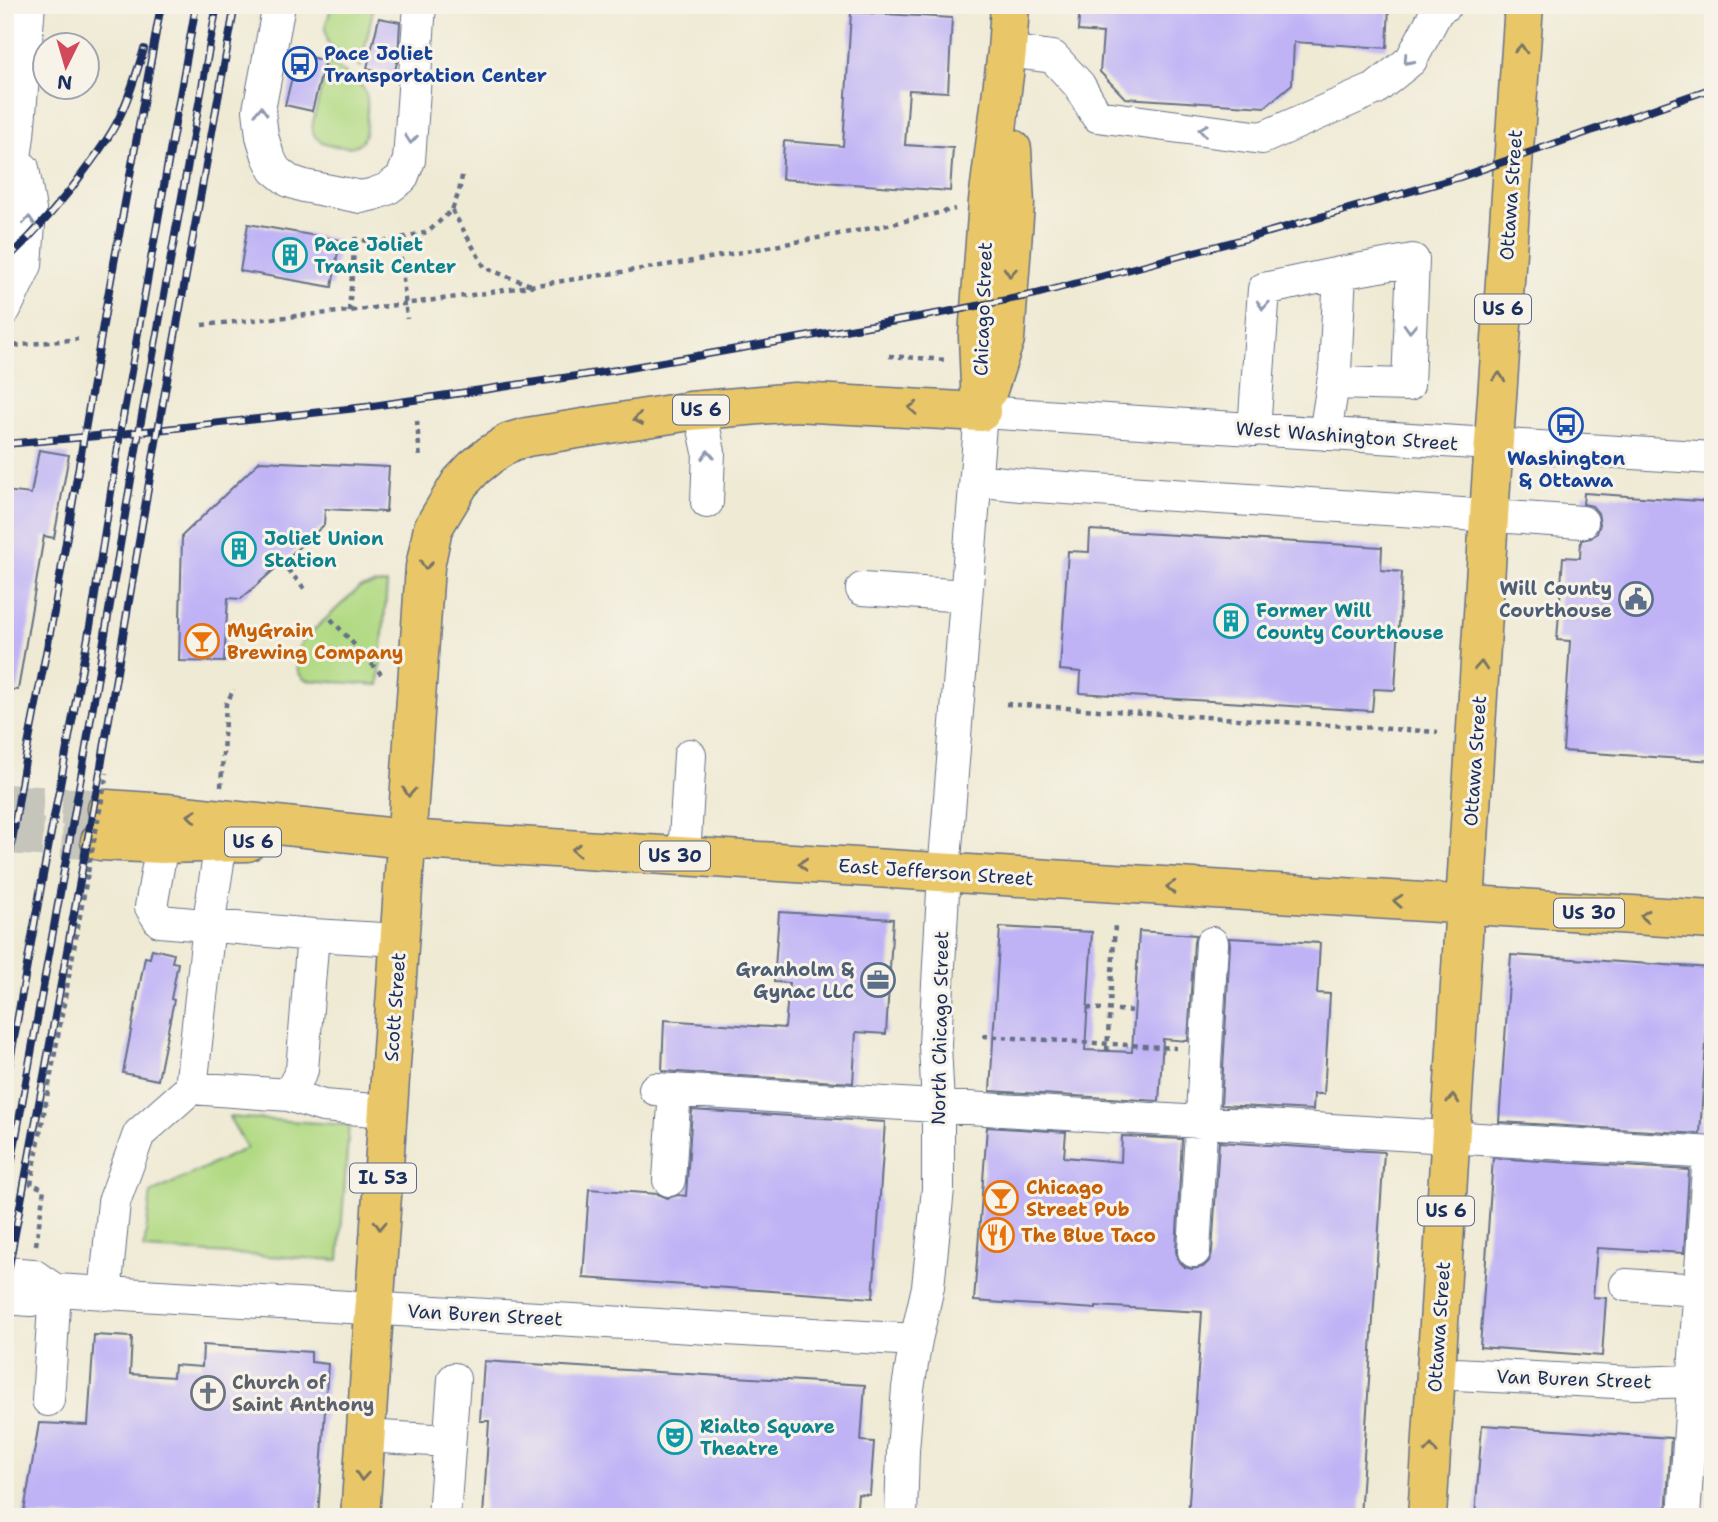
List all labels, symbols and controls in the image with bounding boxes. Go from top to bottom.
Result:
north arrow [32,32,102,102]
place label: Pace Joliet Transportation Center [324,41,547,88]
one-way arrow [1513,43,1528,54]
bus stop icon: Pace Joliet Transportation Center [281,45,319,83]
one-way arrow [1404,52,1416,65]
text: N [56,69,73,96]
one-way arrow [253,106,269,116]
one-way arrow [1197,123,1209,138]
street label: Ottawa Street [1494,129,1528,261]
one-way arrow [404,134,419,145]
one-way arrow [22,215,37,226]
place label: Pace Joliet Transit Center [314,232,456,279]
building icon: Pace Joliet Transit Center [271,236,309,274]
street label: Chicago Street [968,241,998,377]
one-way arrow [1003,266,1018,277]
road number: US 6 [1475,295,1531,324]
one-way arrow [1256,300,1271,311]
one-way arrow [1403,323,1418,334]
one-way arrow [1491,371,1506,382]
road number: US 6 [673,396,729,424]
one-way arrow [907,401,918,416]
bus stop icon: Washington & Ottawa [1547,406,1585,444]
one-way arrow [632,411,644,426]
street label: West Washington Street [1235,416,1459,456]
place label: Washington & Ottawa [1507,446,1625,493]
one-way arrow [701,450,716,461]
place label: Joliet Union Station [264,526,384,573]
building icon: Joliet Union Station [220,530,258,568]
one-way arrow [419,559,434,571]
place label: Will County Courthouse [1499,576,1612,623]
public building icon: Will County Courthouse [1617,580,1655,618]
place label: Former Will County Courthouse [1256,598,1444,645]
building icon: Former Will County Courthouse [1212,602,1250,640]
place label: MyGrain Brewing Company [227,618,403,665]
bar icon: MyGrain Brewing Company [183,622,221,660]
one-way arrow [1473,660,1488,671]
street label: Ottawa Street [1458,695,1492,827]
one-way arrow [402,787,417,798]
one-way arrow [186,809,197,824]
road number: US 6 [225,828,281,856]
one-way arrow [570,842,581,857]
road number: US 30 [640,842,710,870]
street label: East Jefferson Street [838,853,1034,891]
one-way arrow [797,857,808,872]
one-way arrow [1165,880,1176,895]
one-way arrow [1392,894,1403,909]
road number: US 30 [1554,898,1624,928]
one-way arrow [1639,909,1650,924]
street label: North Chicago Street [926,931,954,1125]
street label: Scott Street [379,952,411,1062]
place label: Granholm & Gynac LLC [736,957,854,1004]
office icon: Granholm & Gynac LLC [859,961,897,999]
one-way arrow [1446,1094,1461,1105]
road number: IL 53 [350,1163,416,1192]
place label: Chicago Street Pub [1026,1175,1130,1222]
bar icon: Chicago Street Pub [982,1179,1020,1217]
road number: US 6 [1418,1196,1474,1226]
restaurant icon: The Blue Taco [978,1216,1016,1254]
one-way arrow [373,1220,388,1231]
place label: The Blue Taco [1021,1223,1156,1248]
street label: Ottawa Street [1422,1261,1456,1393]
street label: Van Buren Street [407,1298,563,1332]
street label: Van Buren Street [1496,1364,1652,1394]
place label: Church of Saint Anthony [232,1370,374,1417]
church icon: Church of Saint Anthony [189,1374,227,1412]
place label: Rialto Square Theatre [700,1414,835,1461]
theatre icon: Rialto Square Theatre [656,1418,694,1456]
one-way arrow [1423,1443,1438,1454]
one-way arrow [355,1471,370,1482]

